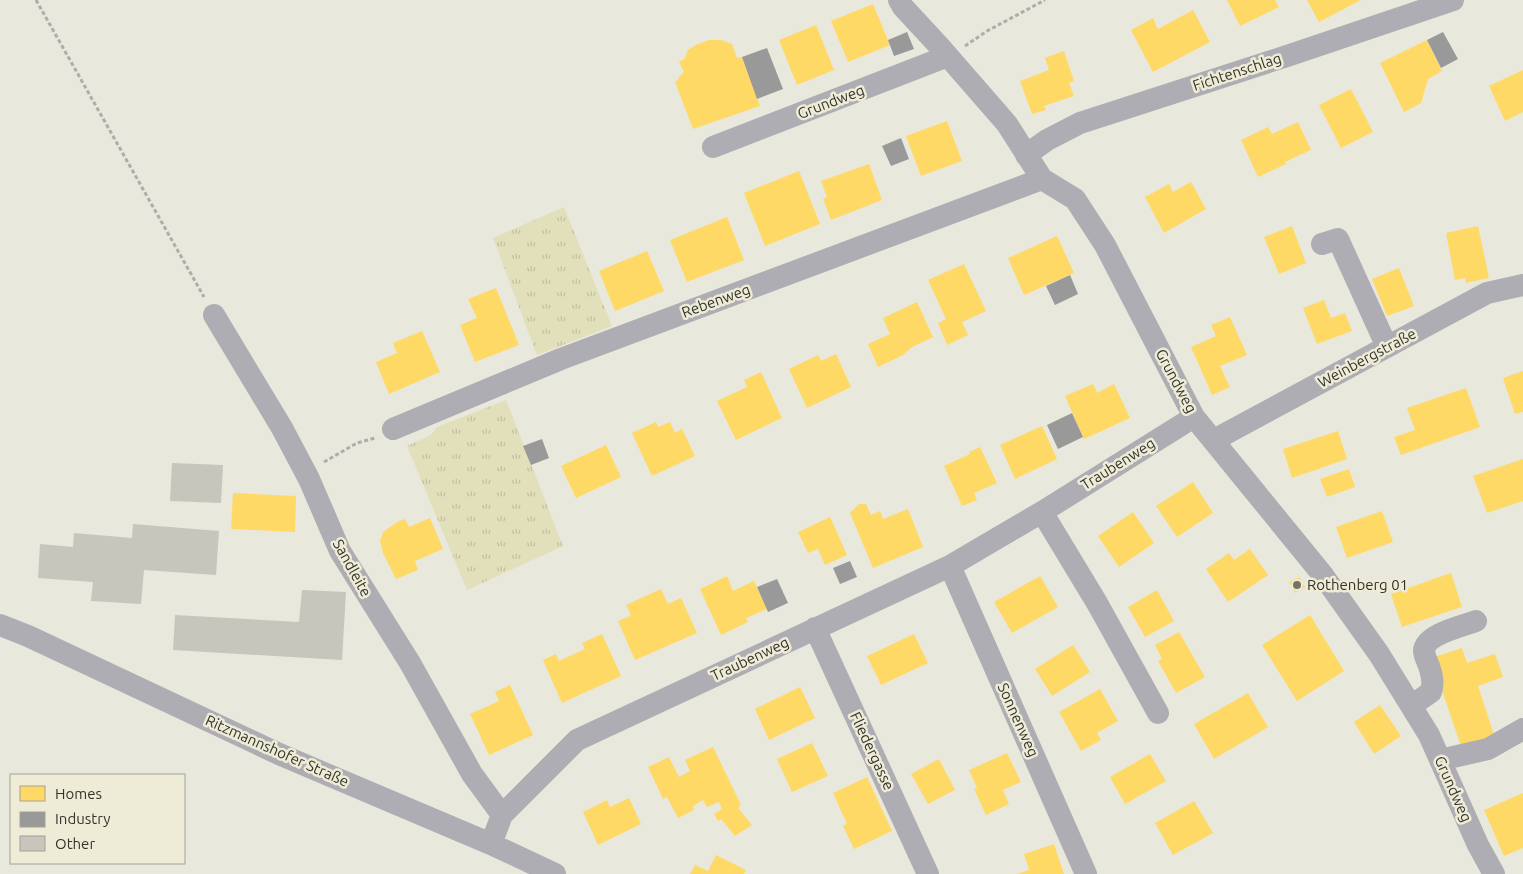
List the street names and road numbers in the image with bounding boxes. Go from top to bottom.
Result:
street label: Fichtenschlag [1190,49,1283,94]
street label: Grundweg [795,81,867,122]
street label: Rebenweg [679,280,752,321]
street label: Weinbergstraße [1315,325,1419,391]
street label: Grundweg [1152,346,1200,416]
street label: Traubenweg [1078,434,1158,493]
street label: Sandleite [330,536,375,599]
street label: Traubenweg [708,633,791,684]
street label: Sonnenweg [995,680,1042,759]
street label: Fliedergasse [847,709,898,792]
street label: Ritzmannshofer Straße [203,711,351,790]
street label: Grundweg [1431,753,1475,824]

